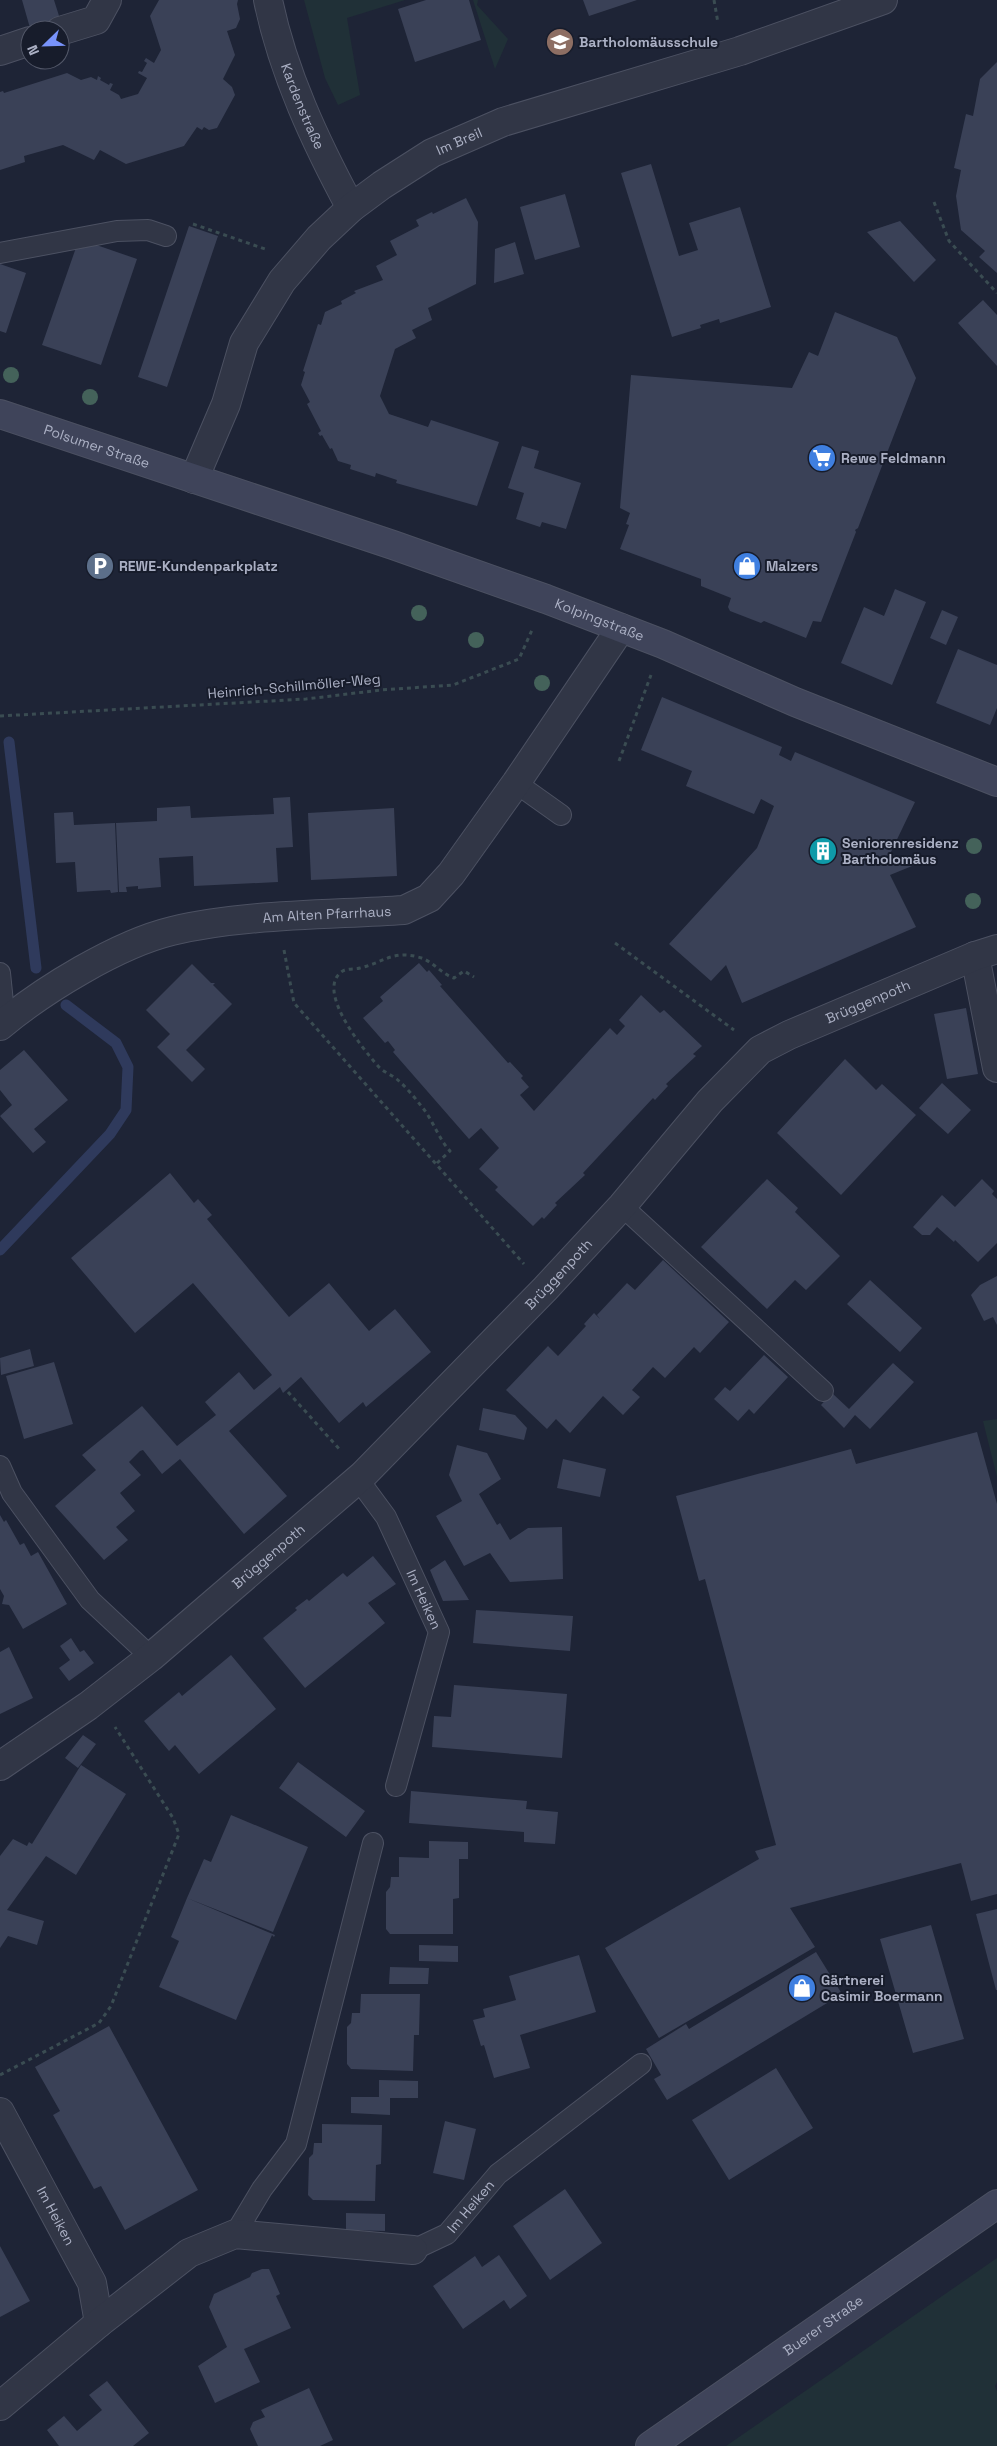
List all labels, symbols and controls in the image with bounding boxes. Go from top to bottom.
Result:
north arrow [20,20,70,70]
school or university icon: Bartholomäusschule [545,27,575,57]
place label: Bartholomäusschule [579,33,718,51]
text: N [23,42,43,58]
street label: Kardenstraße [277,61,329,152]
street label: Im Breil [433,123,485,159]
street label: Polsumer Straße [41,420,152,472]
supermarket icon: Rewe Feldmann [807,443,837,473]
place label: Rewe Feldmann [841,449,946,467]
parking icon: REWE-Kundenparkplatz [85,551,115,581]
shop icon: Malzers [732,551,762,581]
place label: REWE-Kundenparkplatz [119,557,278,575]
place label: Malzers [766,557,818,575]
street label: Kolpingstraße [552,594,647,645]
street label: Heinrich-Schillmöller-Weg [207,669,381,703]
place label: Seniorenresidenz Bartholomäus [842,834,959,868]
building icon: Seniorenresidenz Bartholomäus [808,836,838,866]
street label: Am Alten Pfarrhaus [262,902,392,927]
street label: Brüggenpoth [823,976,913,1027]
street label: Brüggenpoth [521,1235,596,1313]
street label: Brüggenpoth [228,1520,309,1593]
street label: Im Heiken [402,1567,446,1632]
place label: Gärtnerei Casimir Boermann [821,1971,943,2005]
shop icon: Gärtnerei Casimir Boermann [787,1973,817,2003]
street label: Im Heiken [443,2176,498,2236]
street label: Im Heiken [33,2183,79,2248]
street label: Buerer Straße [780,2291,867,2359]

